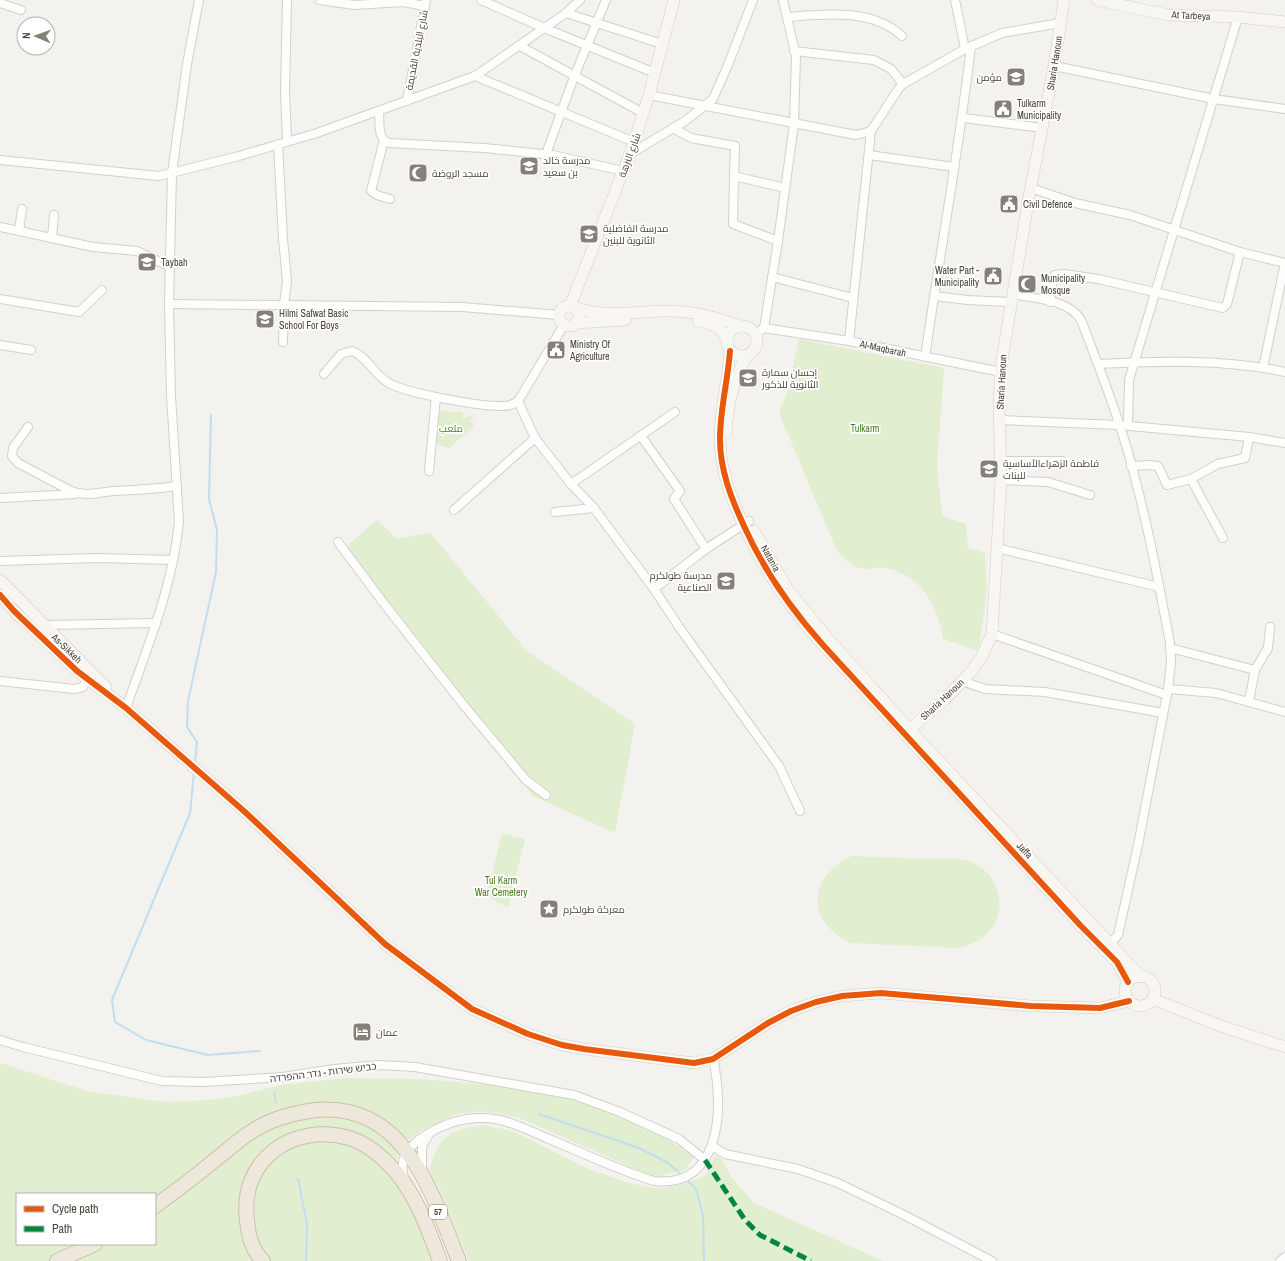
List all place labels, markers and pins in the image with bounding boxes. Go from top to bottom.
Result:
school or university icon: مؤمن [1005,66,1027,88]
place label: مؤمن [976,71,1002,84]
place label: Tulkarm Municipality [1017,97,1062,122]
public building icon: Tulkarm Municipality [992,98,1014,120]
place label: مدرسة خالد بن سعيد [543,154,590,179]
school or university icon: مدرسة خالد بن سعيد [518,155,540,177]
mosque icon: مسجد الروضة [407,162,429,184]
place label: مسجد الروضة [432,167,489,180]
public building icon: Civil Defence [998,193,1020,215]
place label: Civil Defence [1023,198,1073,211]
place label: مدرسة الفاضلية الثانوية للبنين [603,222,669,247]
school or university icon: مدرسة الفاضلية الثانوية للبنين [578,223,600,245]
school or university icon: Taybah [136,251,158,273]
place label: Taybah [161,256,188,269]
place label: Water Part - Municipality [935,264,980,289]
public building icon: Water Part - Municipality [982,265,1004,287]
place label: Municipality Mosque [1041,272,1086,297]
mosque icon: Municipality Mosque [1016,273,1038,295]
place label: Hilmi Safwat Basic School For Boys [279,307,348,332]
school or university icon: Hilmi Safwat Basic School For Boys [254,308,276,330]
place label: Ministry Of Agriculture [569,338,611,363]
public building icon: Ministry Of Agriculture [545,339,567,361]
place label: إحسان سمارة الثانوية للذكور [761,366,818,391]
school or university icon: إحسان سمارة الثانوية للذكور [737,367,759,389]
place label: فاطمة الزهراءالأساسية للبنات [1003,457,1099,482]
school or university icon: فاطمة الزهراءالأساسية للبنات [978,458,1000,480]
place label: مدرسة طولكرم الصناعية [649,569,712,594]
school or university icon: مدرسة طولكرم الصناعية [715,570,737,592]
place icon: معركة طولكرم [538,898,560,920]
place label: معركة طولكرم [563,903,625,917]
hotel icon: عمان [351,1021,373,1043]
place label: عمان [376,1026,398,1039]

